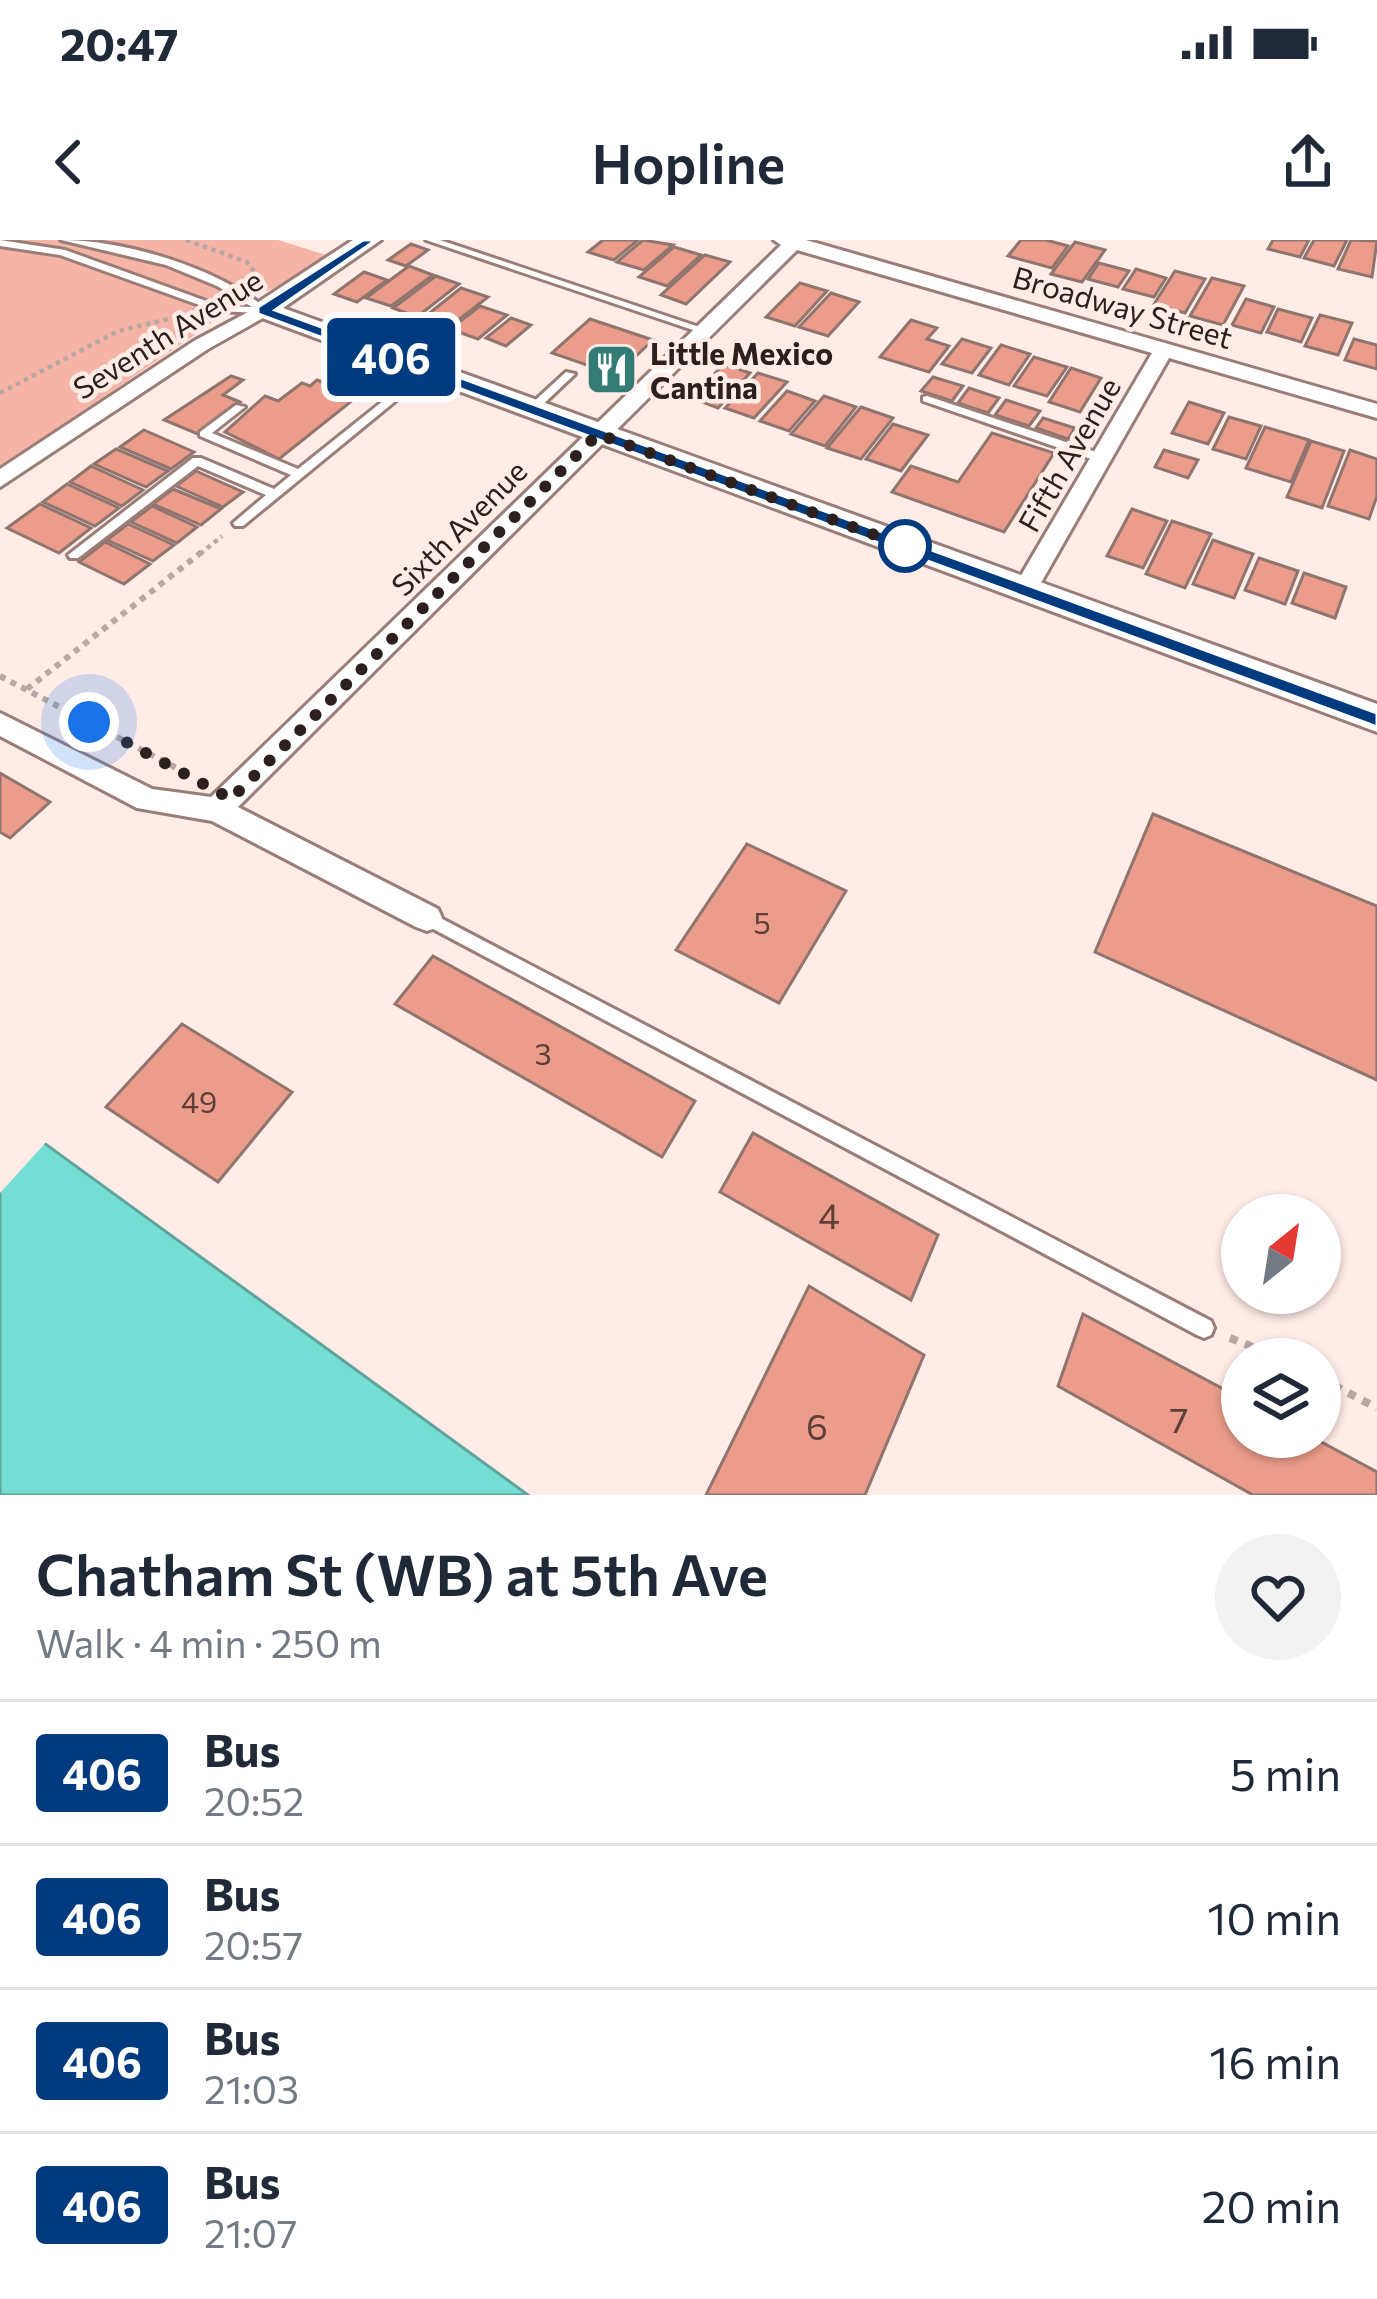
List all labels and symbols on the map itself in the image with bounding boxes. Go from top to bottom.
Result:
street label: Broadway Street [1009,257,1237,355]
street label: Seventh Avenue [66,260,268,406]
line badge: 406 [322,318,460,396]
place label: Little Mexico Cantina [650,334,833,405]
restaurant icon: Little Mexico Cantina [583,341,639,397]
street label: Fifth Avenue [1009,370,1127,538]
street label: Sixth Avenue [383,452,533,602]
unlabelled marker [880,521,930,571]
your location [59,692,119,752]
house number: 5 [753,903,771,940]
house number: 3 [534,1034,552,1071]
house number: 49 [181,1082,217,1119]
house number: 4 [818,1192,840,1236]
north arrow [1221,1194,1341,1314]
house number: 7 [1169,1396,1189,1440]
house number: 6 [806,1403,828,1447]

